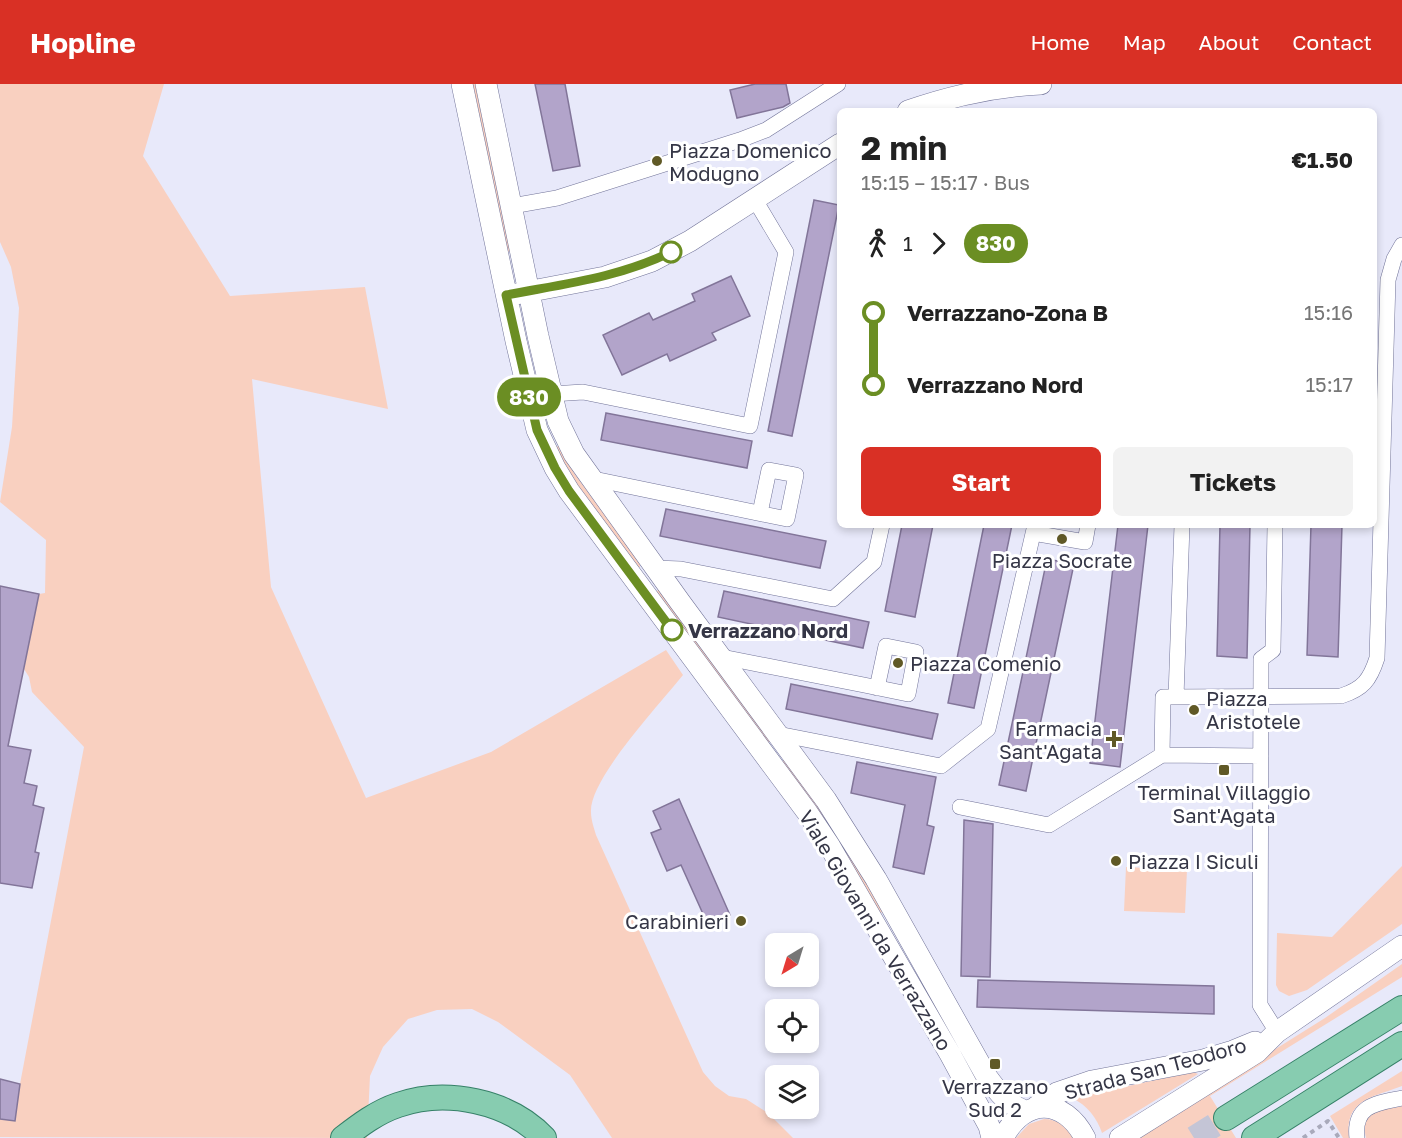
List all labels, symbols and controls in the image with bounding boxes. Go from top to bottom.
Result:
text: Hopline [30,26,136,59]
text: Home [1030,29,1090,55]
text: Map [1123,29,1166,55]
text: About [1199,29,1259,55]
text: Contact [1292,29,1372,55]
text: 2 min [861,128,947,167]
place label: Piazza Domenico Modugno [669,138,832,185]
text: €1.50 [1291,146,1353,173]
marker: Piazza Domenico Modugno [650,154,664,168]
text: 15:15 – 15:17 · Bus [861,170,1030,194]
icon: walk [861,227,894,260]
icon: forward [922,227,955,260]
text: 830 [976,230,1016,256]
text: 1 [903,231,913,255]
unlabelled marker [660,241,682,263]
text: Verrazzano-Zona B [907,299,1108,326]
text: 15:16 [1304,300,1353,324]
text: Verrazzano Nord [907,371,1083,398]
text: 15:17 [1305,372,1353,396]
line badge: 830 [494,378,564,416]
text: 830 [509,384,549,410]
button: Start [861,447,1101,516]
button: Tickets [1113,447,1353,516]
marker: Piazza Socrate [1055,532,1069,546]
place label: Piazza Socrate [992,548,1132,572]
place label: Verrazzano Nord [688,618,848,642]
marker: Verrazzano Nord [661,619,683,641]
place label: Piazza Comenio [910,651,1061,675]
marker: Piazza Comenio [891,656,905,670]
place label: Piazza Aristotele [1206,686,1301,733]
marker: Piazza Aristotele [1187,703,1201,717]
place label: Farmacia Sant'Agata [999,716,1102,763]
marker: Farmacia Sant'Agata [1107,732,1121,746]
marker: Terminal Villaggio Sant'Agata [1217,763,1231,777]
place label: Terminal Villaggio Sant'Agata [1138,780,1310,827]
street label: Viale Giovanni da Verrazzano [795,805,957,1055]
place label: Piazza I Siculi [1128,849,1259,873]
marker: Piazza I Siculi [1109,854,1123,868]
place label: Carabinieri [625,909,729,933]
marker: Carabinieri [734,914,748,928]
north arrow [765,933,819,987]
map controls [765,933,819,1119]
button: locate [765,999,819,1053]
street label: Strada San Teodoro [1061,1032,1249,1104]
marker: Verrazzano Sud 2 [988,1057,1002,1071]
button: layers [765,1065,819,1119]
place label: Verrazzano Sud 2 [942,1074,1048,1121]

